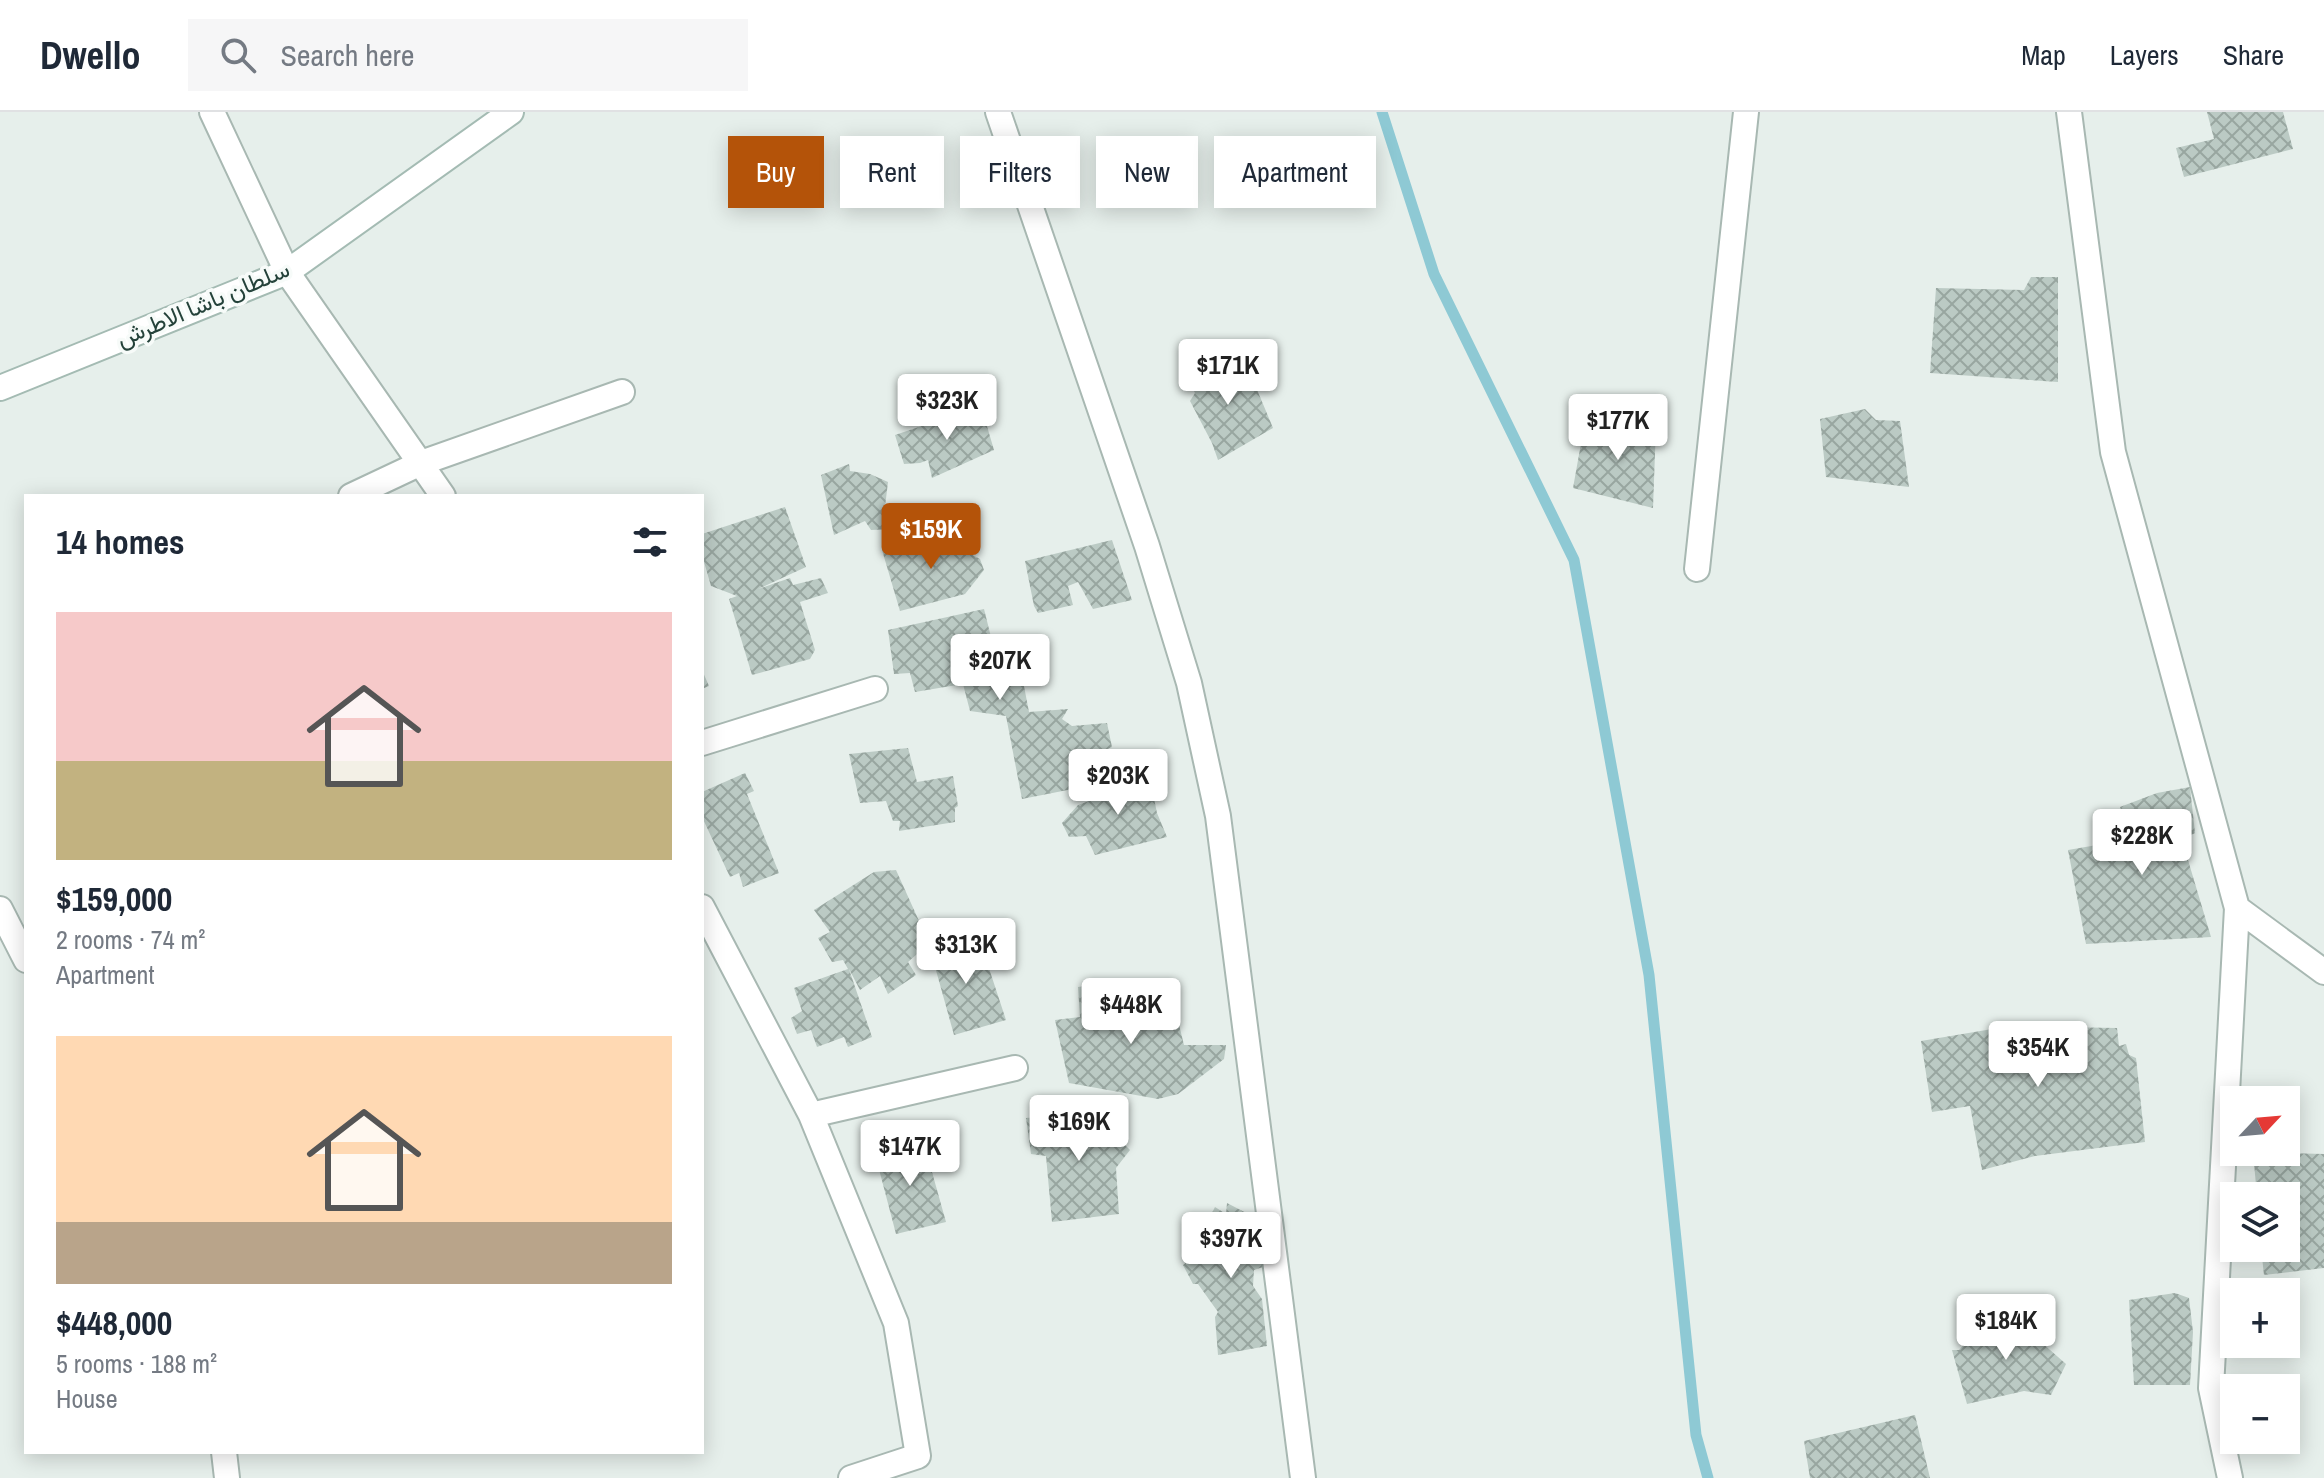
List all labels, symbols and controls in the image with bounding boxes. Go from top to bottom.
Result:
search box [188,19,748,91]
text: Dwello [40,30,140,81]
icon: search [216,33,260,77]
text: Search here [280,35,414,75]
text: Map [2021,36,2066,74]
text: Layers [2110,36,2179,74]
text: Share [2223,36,2284,74]
chip: Buy [728,136,824,208]
chip: Rent [840,136,944,208]
chip: Filters [960,136,1080,208]
chip: New [1096,136,1198,208]
chip: Apartment [1214,136,1376,208]
street label: سلطان باشا الاطرش [111,252,294,354]
pin: $171K [1172,339,1284,407]
text: $171K [1197,347,1259,382]
pin: $323K [891,374,1003,442]
text: $323K [916,382,978,417]
pin: $177K [1562,394,1674,462]
text: $177K [1587,402,1649,437]
pin: $159K [875,503,987,571]
text: $159K [900,511,962,546]
text: 14 homes [56,519,185,565]
icon: filters [628,520,672,564]
pin: $207K [944,634,1056,702]
text: $207K [969,642,1031,677]
icon: home [292,664,436,808]
pin: $203K [1062,749,1174,817]
text: $203K [1087,757,1149,792]
pin: $228K [2086,809,2198,877]
text: $228K [2111,817,2173,852]
text: $159,000 [56,876,172,922]
pin: $313K [910,918,1022,986]
text: 2 rooms · 74 m² [56,922,205,957]
text: $313K [935,926,997,961]
text: Apartment [56,957,154,992]
pin: $448K [1075,978,1187,1046]
text: $448K [1100,986,1162,1021]
pin: $354K [1982,1021,2094,1089]
text: $354K [2007,1029,2069,1064]
north arrow [2220,1086,2300,1166]
map controls [2220,1086,2300,1454]
icon: home [292,1088,436,1232]
pin: $169K [1023,1095,1135,1163]
text: $169K [1048,1103,1110,1138]
pin: $147K [854,1120,966,1188]
text: $147K [879,1128,941,1163]
button: layers [2220,1182,2300,1262]
pin: $397K [1175,1212,1287,1280]
text: $397K [1200,1220,1262,1255]
button: + [2220,1278,2300,1358]
pin: $184K [1950,1294,2062,1362]
text: $448,000 [56,1300,172,1346]
text: $184K [1975,1302,2037,1337]
text: 5 rooms · 188 m² [56,1346,217,1381]
button: − [2220,1374,2300,1454]
text: House [56,1381,118,1416]

